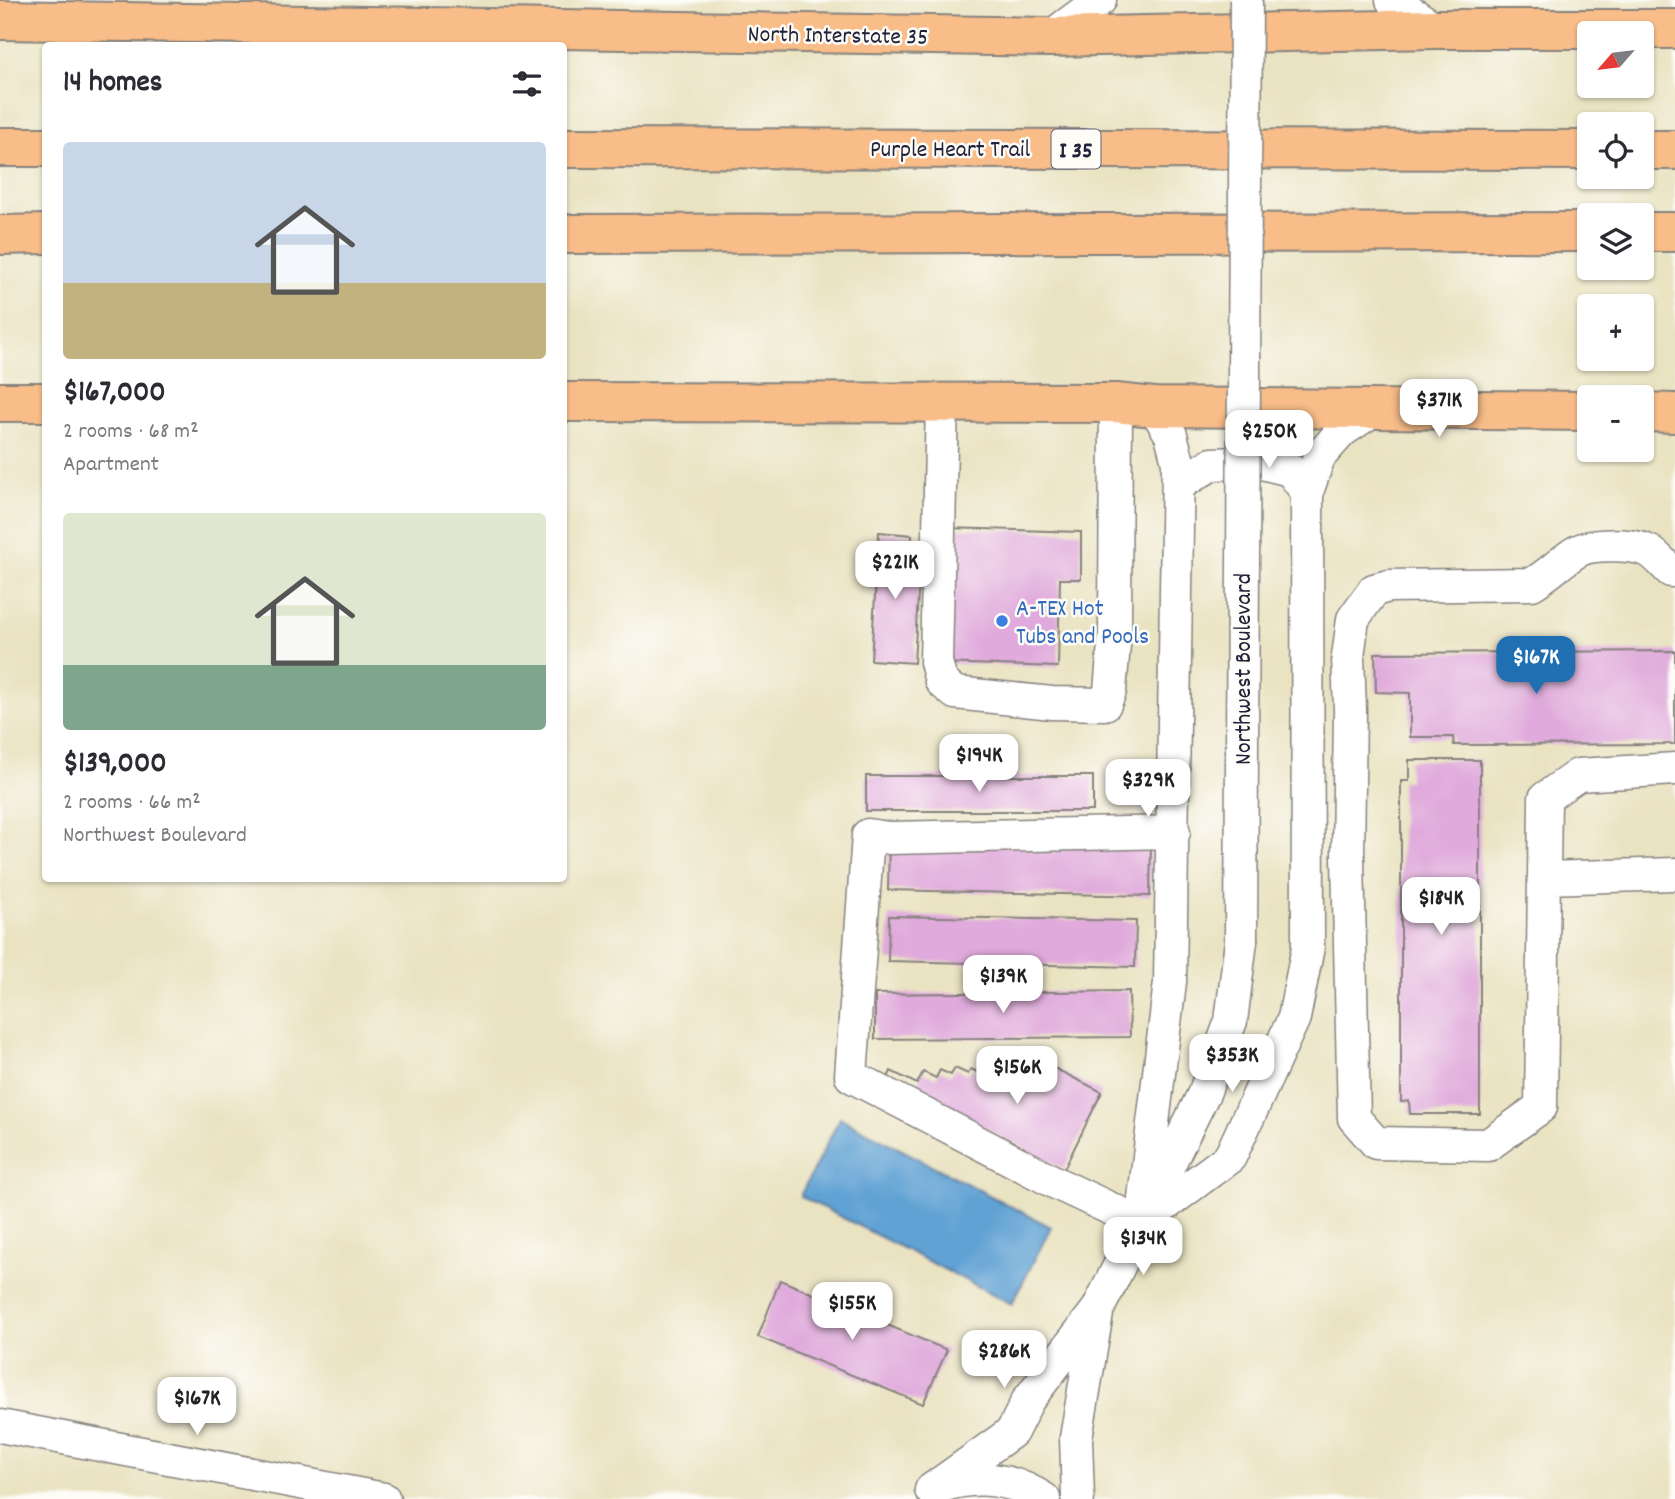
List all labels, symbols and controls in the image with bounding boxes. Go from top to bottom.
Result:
street label: North Interstate 35 [747,18,928,56]
north arrow [1577,21,1654,98]
map controls [1577,21,1654,462]
text: 14 homes [63,63,162,106]
icon: filters [508,65,546,103]
button: locate [1577,112,1654,189]
road number: I 35 [1052,130,1100,168]
street label: Purple Heart Trail [870,134,1030,168]
icon: home [242,187,368,313]
button: layers [1577,203,1654,280]
button: + [1577,294,1654,371]
text: $167,000 [63,373,166,416]
pin: $371K [1390,380,1488,439]
text: $371K [1416,385,1462,418]
button: − [1577,385,1654,462]
pin: $250K [1220,410,1318,470]
text: 2 rooms · 68 m² [63,416,199,449]
text: $250K [1241,416,1297,449]
text: Apartment [63,449,159,482]
pin: $221K [846,542,944,601]
text: $221K [871,547,919,580]
icon: home [242,558,368,684]
street label: Northwest Boulevard [1228,573,1262,765]
place label: A-TEX Hot Tubs and Pools [1016,593,1149,655]
marker: A-TEX Hot Tubs and Pools [994,613,1010,629]
pin: $167K [1487,636,1585,696]
text: $167K [1512,642,1560,675]
pin: $194K [930,734,1028,794]
text: $194K [955,740,1003,773]
text: $139,000 [63,744,167,787]
pin: $329K [1099,760,1197,819]
text: $329K [1121,765,1175,798]
text: 2 rooms · 66 m² [63,787,201,820]
text: Northwest Boulevard [63,820,247,853]
pin: $184K [1392,878,1490,937]
text: $184K [1418,883,1464,916]
pin: $139K [954,956,1052,1015]
text: $139K [979,961,1027,994]
pin: $353K [1183,1034,1281,1094]
text: $353K [1205,1040,1259,1073]
pin: $156K [968,1046,1066,1106]
text: $156K [992,1052,1042,1085]
pin: $134K [1094,1218,1192,1277]
text: $134K [1119,1223,1167,1256]
pin: $155K [803,1282,901,1342]
text: $155K [828,1288,876,1321]
pin: $286K [955,1330,1053,1390]
text: $286K [978,1336,1030,1369]
pin: $167K [148,1378,246,1437]
text: $167K [173,1383,221,1416]

